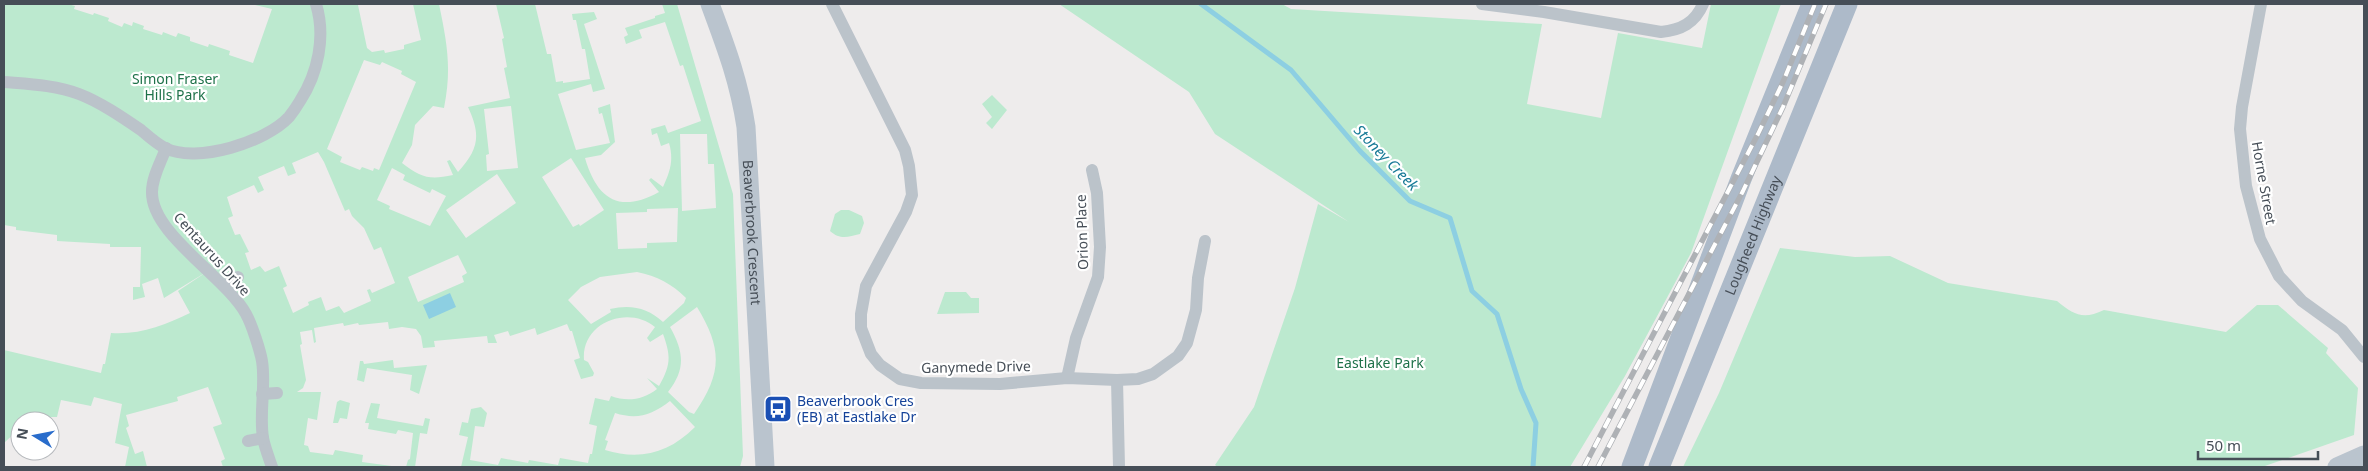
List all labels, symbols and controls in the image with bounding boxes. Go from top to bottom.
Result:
park label: Simon Fraser Hills Park [132,69,218,104]
water label: Stoney Creek [1350,120,1424,195]
street label: Horne Street [2248,140,2281,226]
street label: Beaverbrook Crescent [739,159,766,305]
street label: Lougheed Highway [1720,172,1786,298]
street label: Orion Place [1071,194,1092,270]
street label: Centaurus Drive [170,208,255,300]
park label: Eastlake Park [1336,353,1424,372]
street label: Ganymede Drive [921,356,1031,377]
place label: Beaverbrook Cres (EB) at Eastlake Dr [797,391,917,426]
bus stop icon: Beaverbrook Cres (EB) at Eastlake Dr [763,394,793,424]
north arrow [10,411,60,461]
text: N [11,426,32,441]
scale bar [2198,428,2318,460]
text: 50 m [2206,435,2241,455]

